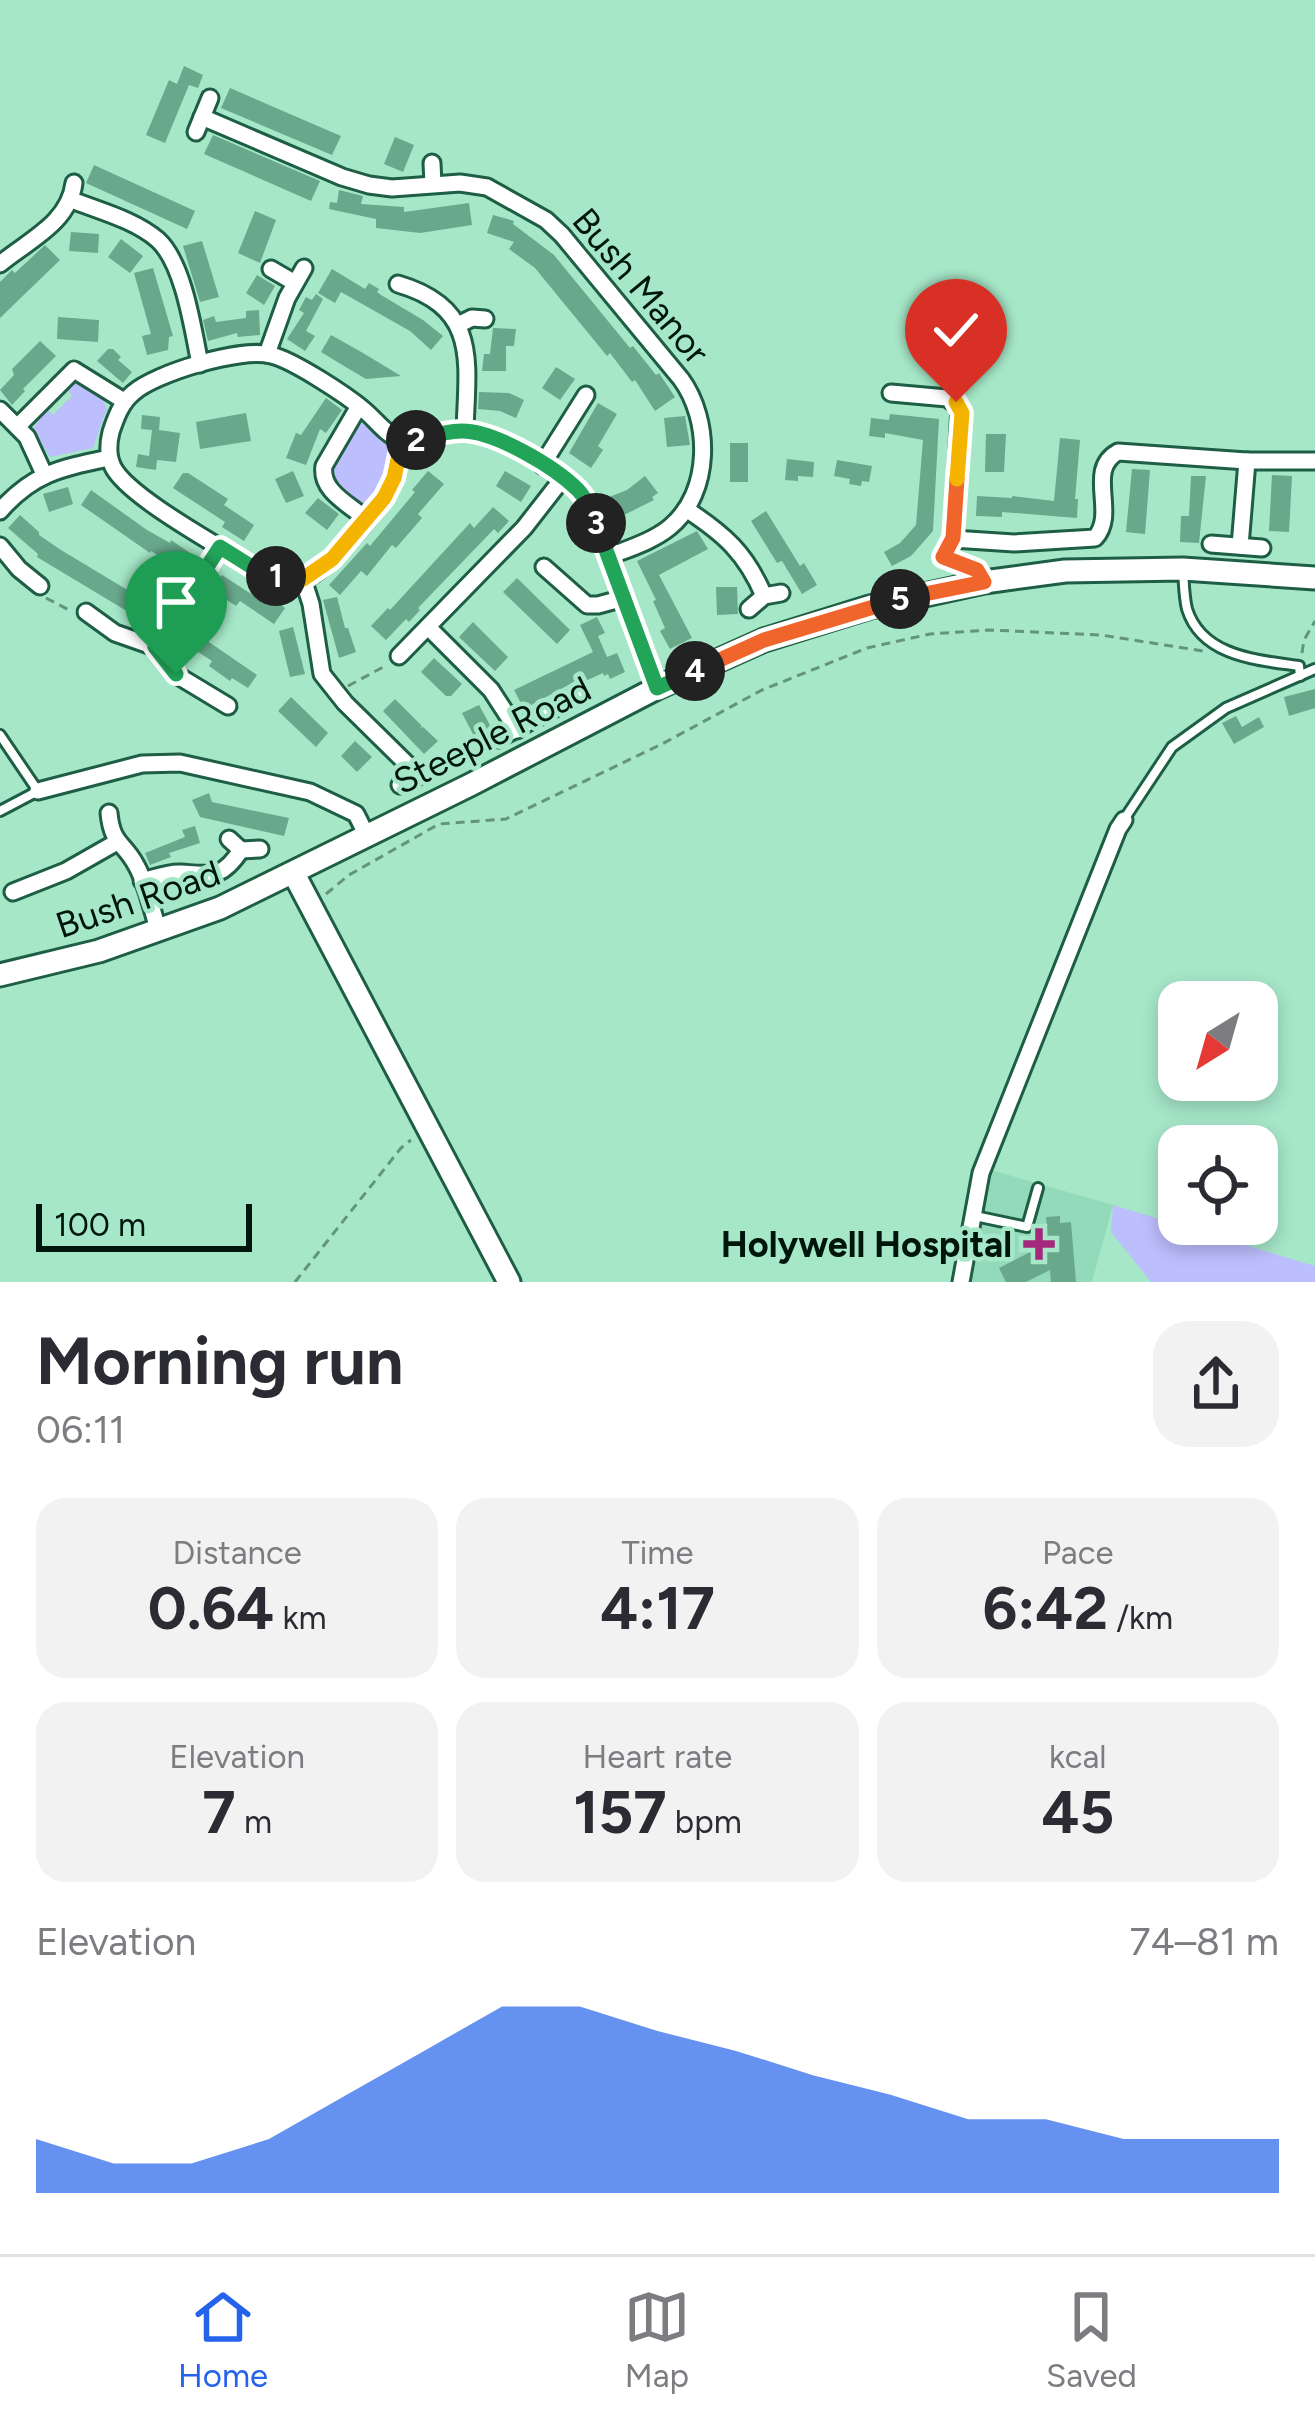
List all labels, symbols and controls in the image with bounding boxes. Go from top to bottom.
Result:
street label: Bush Manor [564,199,718,373]
pin [905,279,1007,402]
icon: check [923,297,989,363]
pin: 2 [386,410,446,470]
text: 2 [406,420,426,459]
pin: 3 [566,493,626,553]
text: 3 [587,503,605,542]
pin: 1 [246,546,306,606]
pin [125,551,227,674]
text: 1 [269,556,283,595]
icon: arrive [143,569,209,635]
pin: 5 [870,569,930,629]
text: 5 [890,579,910,618]
pin: 4 [665,641,725,701]
text: 4 [685,651,705,690]
street label: Steeple Road [386,667,598,803]
street label: Bush Road [50,851,226,947]
north arrow [1158,981,1278,1101]
map controls [1158,981,1278,1245]
button: locate [1158,1125,1278,1245]
scale bar [36,1198,252,1251]
text: 100 m [54,1205,146,1244]
place label: Holywell Hospital [721,1223,1012,1266]
marker: Holywell Hospital [1023,1228,1055,1260]
text: Morning run [36,1321,404,1401]
button: share [1153,1321,1279,1447]
text: 06:11 [36,1406,125,1453]
text: Distance [173,1533,302,1572]
text: Time [622,1533,693,1572]
text: Pace [1042,1533,1114,1572]
text: 0.64 [148,1572,274,1644]
text: 4:17 [600,1572,715,1644]
text: 6:42 [982,1572,1108,1644]
text: km [274,1598,327,1637]
text: /km [1108,1598,1173,1637]
text: Elevation [169,1737,305,1776]
text: Heart rate [583,1737,732,1776]
text: kcal [1049,1737,1107,1776]
text: 7 [202,1776,236,1848]
text: 157 [573,1776,667,1848]
text: 45 [1041,1776,1114,1848]
text: m [236,1802,272,1841]
text: bpm [667,1802,742,1841]
text: Elevation [36,1918,196,1965]
text: 74–81 m [1130,1918,1279,1965]
tab: Home [178,2284,268,2395]
tab: Map [624,2284,690,2395]
tab: Saved [1046,2284,1137,2395]

